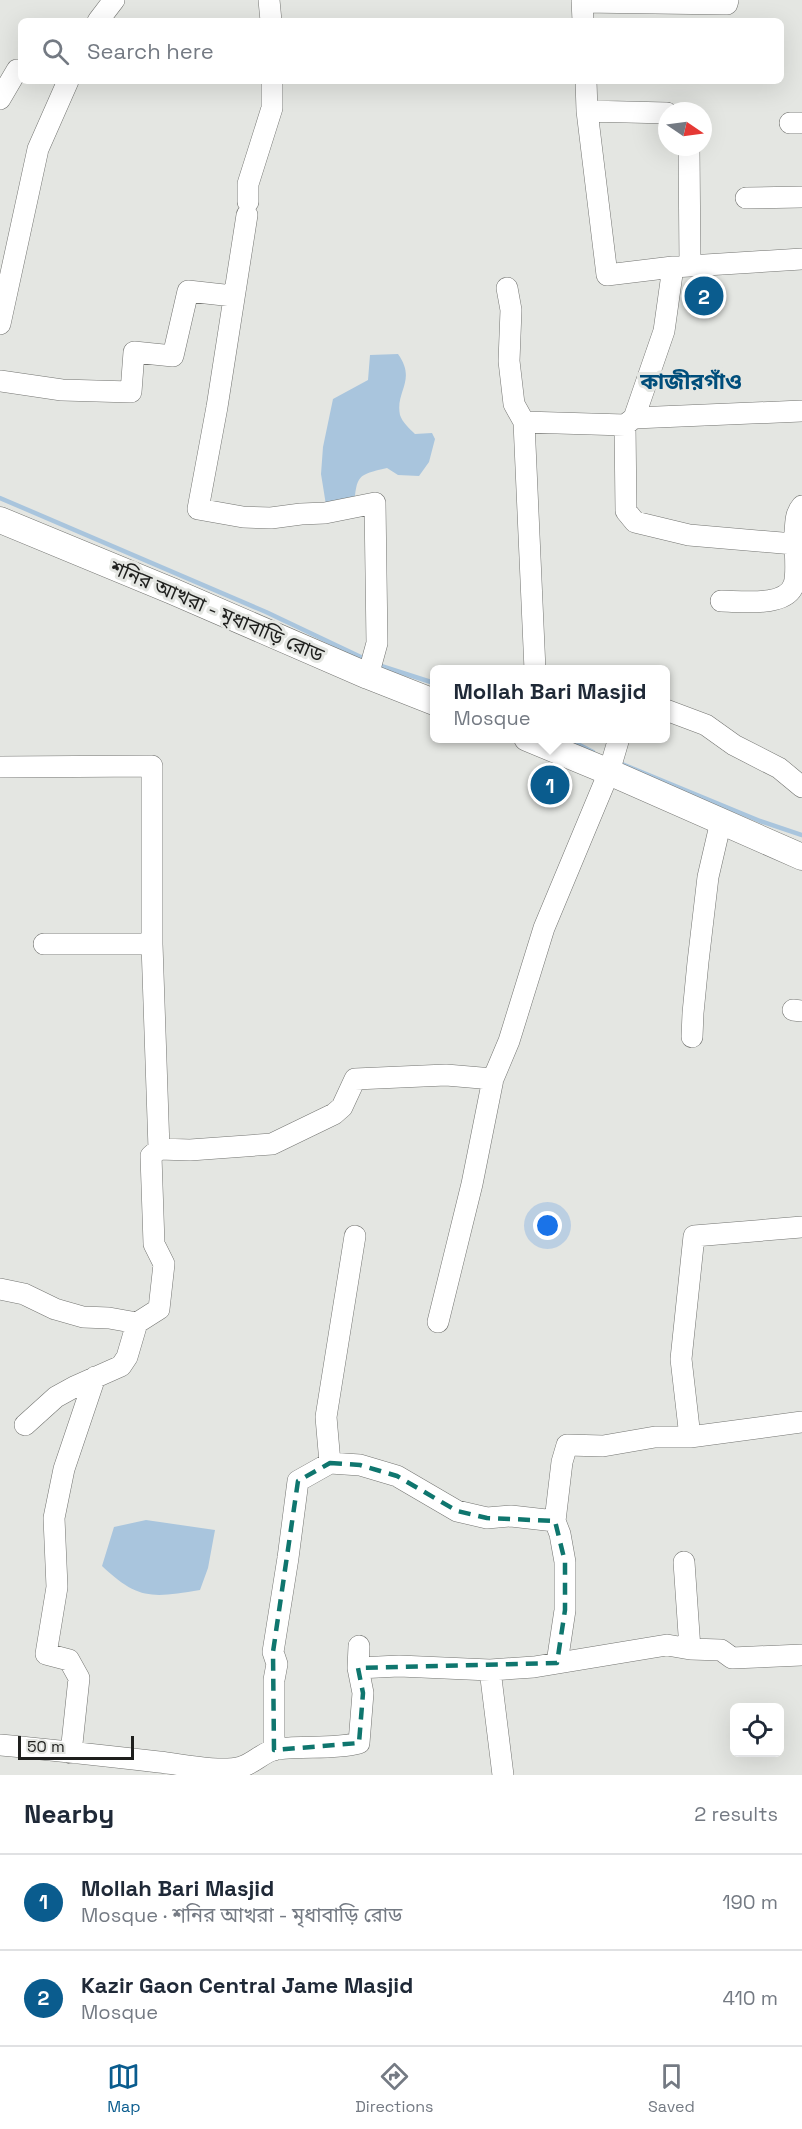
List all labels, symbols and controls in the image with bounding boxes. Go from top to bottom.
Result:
search box [18,18,784,84]
icon: search [39,35,72,68]
text: Search here [87,37,214,65]
north arrow [658,102,712,156]
pin: 2 [684,274,724,318]
district label: কাজীরগাঁও [639,367,742,395]
street label: শনির আখরা - মৃধাবাড়ি রোড [105,554,329,668]
popup [430,665,670,743]
text: Mollah Bari Masjid [453,677,647,705]
text: Mosque [453,705,531,731]
pin: 1 [530,762,570,808]
your location [533,1211,562,1240]
map controls [730,1703,784,1757]
button: locate [730,1703,784,1757]
scale bar [18,1733,134,1760]
text: 50 m [27,1736,65,1757]
text: Nearby [24,1797,114,1831]
text: 2 results [694,1801,778,1827]
text: Mollah Bari Masjid [81,1874,274,1902]
text: 1 [39,1889,48,1915]
text: 190 m [722,1889,778,1915]
text: Mosque · শনির আখরা - মৃধাবাড়ি রোড [81,1902,402,1928]
text: Kazir Gaon Central Jame Masjid [81,1971,413,1999]
text: 2 [38,1985,49,2011]
text: 410 m [722,1985,778,2011]
text: Mosque [81,1999,158,2025]
tab: Map [107,2060,141,2117]
tab: Directions [355,2060,434,2117]
tab: Saved [648,2060,695,2117]

